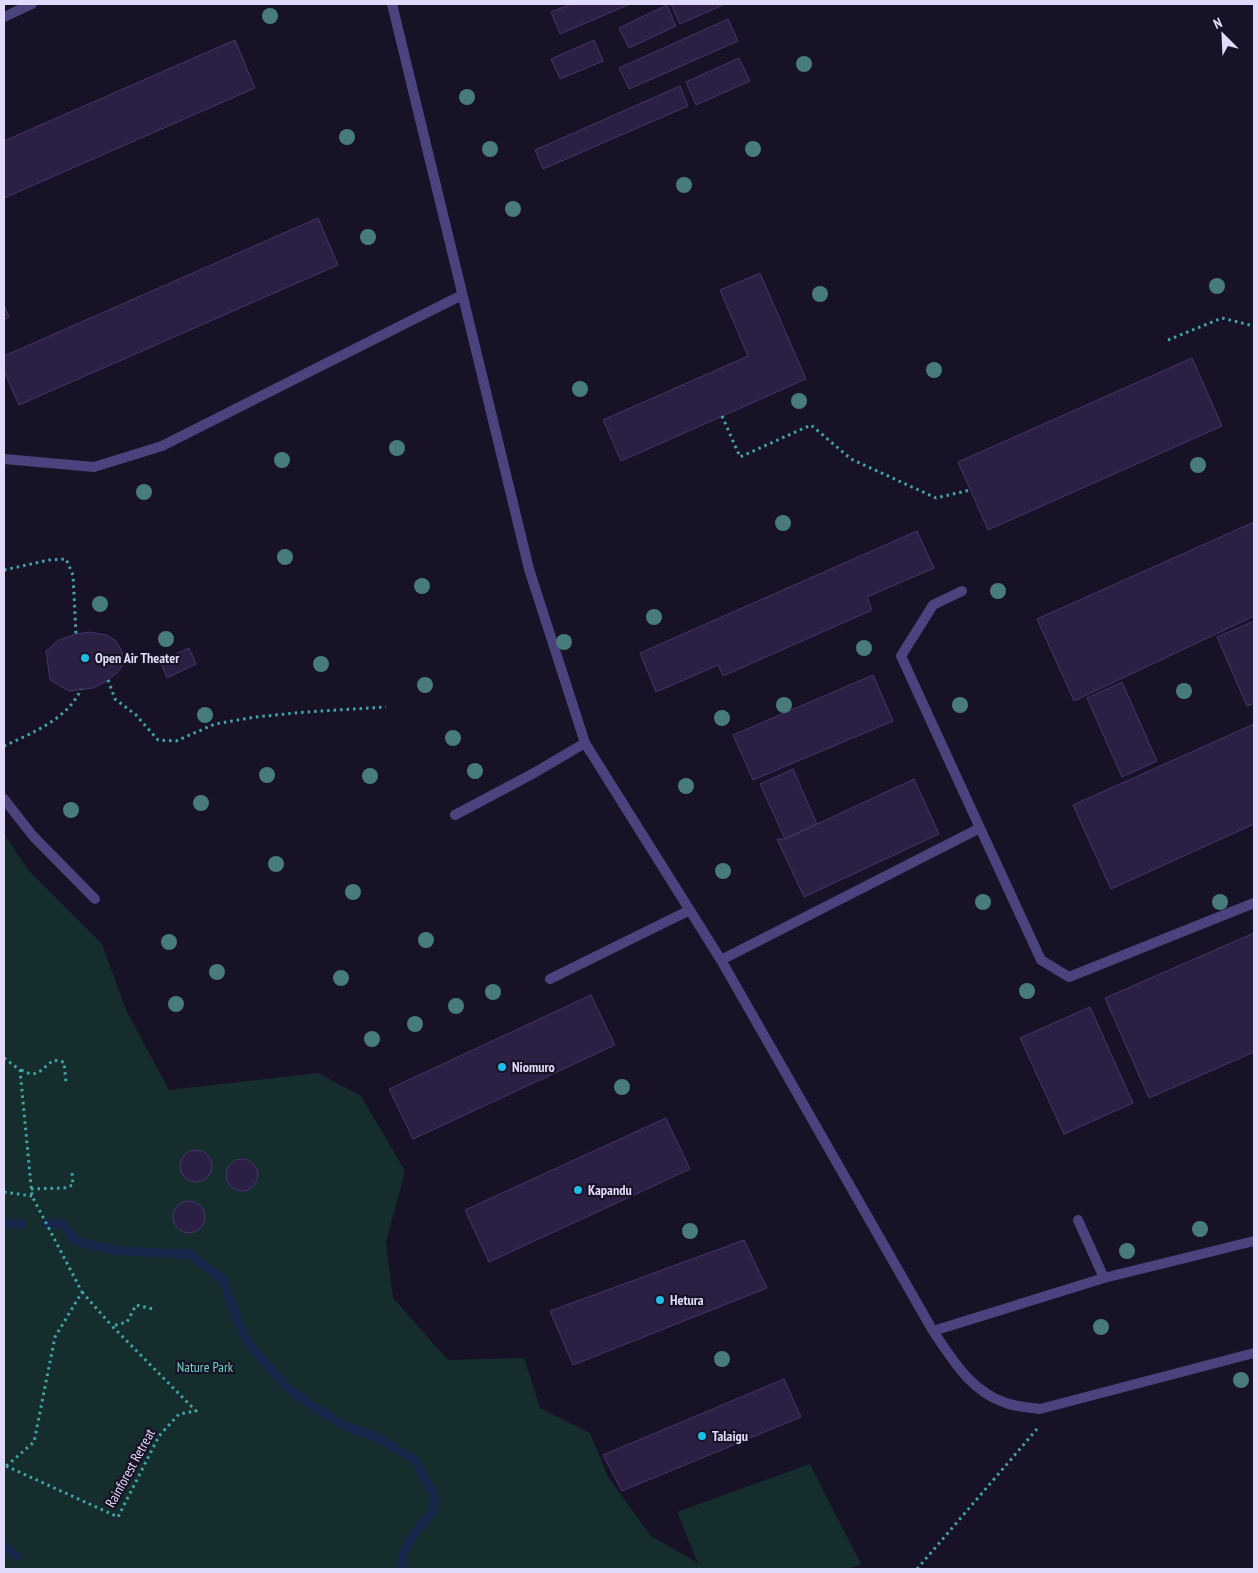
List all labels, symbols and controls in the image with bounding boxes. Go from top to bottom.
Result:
north arrow [1198,10,1248,60]
text: N [1211,13,1225,33]
place label: Open Air Theater [95,649,180,667]
marker: Open Air Theater [79,652,91,664]
place label: Niomuro [512,1058,555,1076]
marker: Niomuro [496,1061,508,1073]
place label: Kapandu [588,1181,632,1199]
marker: Kapandu [572,1184,584,1196]
place label: Hetura [670,1291,704,1309]
marker: Hetura [654,1294,666,1306]
park label: Nature Park [177,1358,234,1376]
street label: Rainforest Retreat [101,1425,159,1510]
place label: Talaigu [712,1427,748,1445]
marker: Talaigu [696,1430,708,1442]

